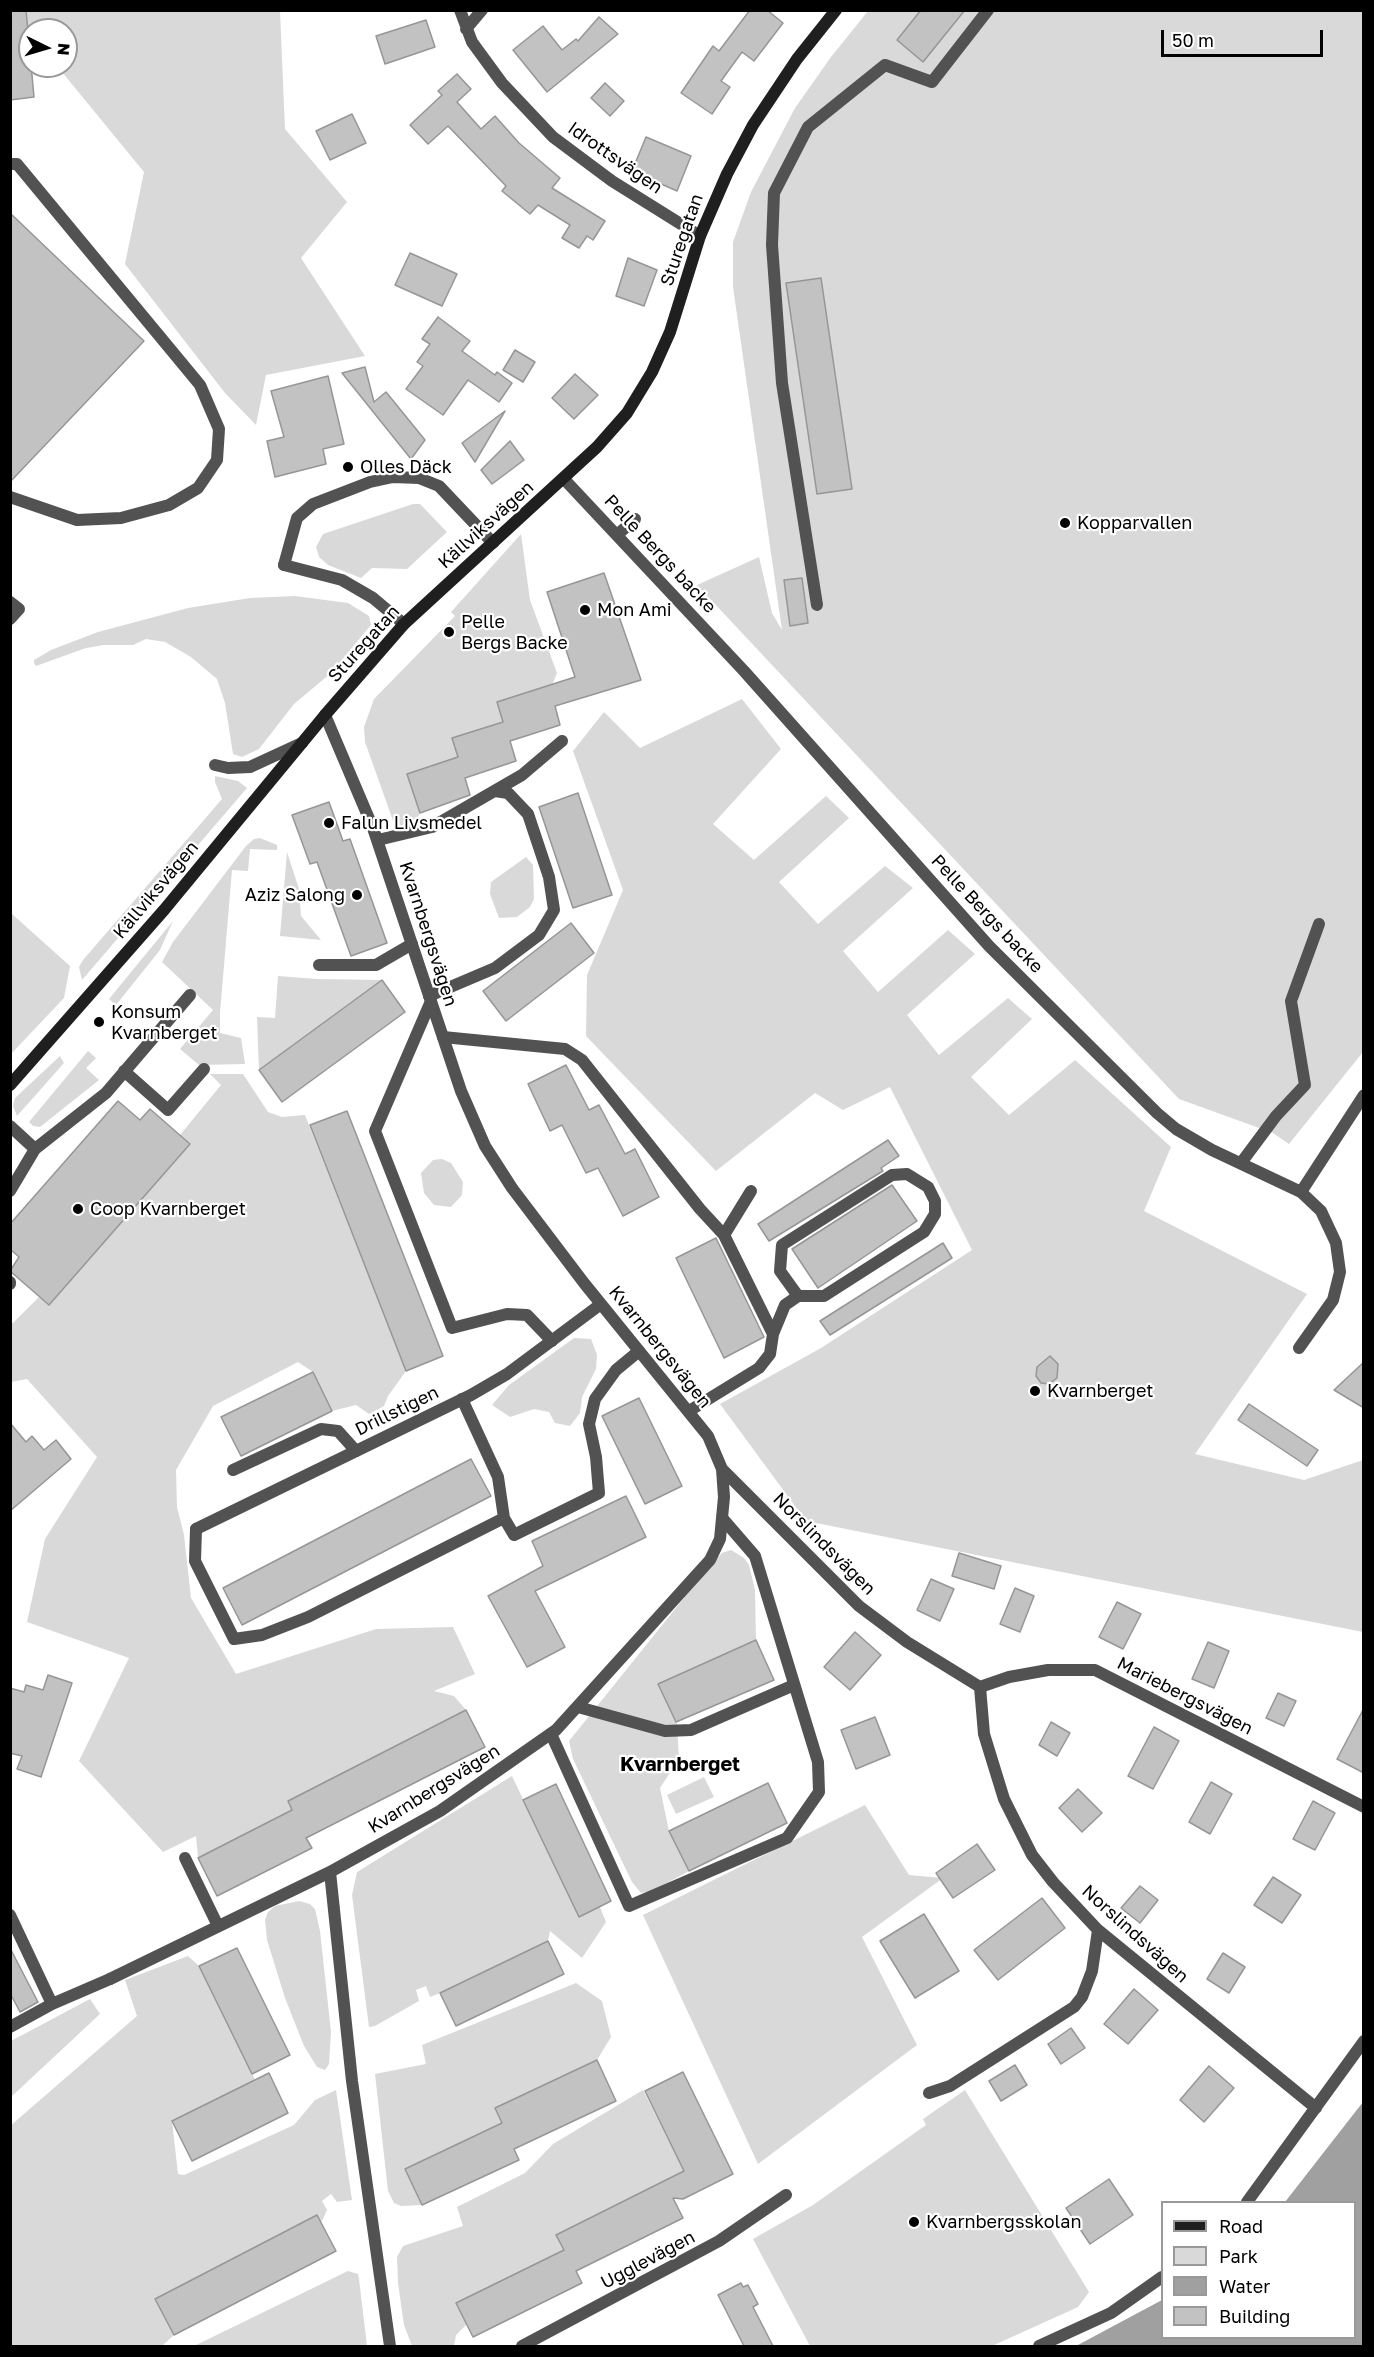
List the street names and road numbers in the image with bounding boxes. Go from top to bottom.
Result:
street label: Idrottsvägen [564,117,666,199]
street label: Sturegatan [656,191,708,289]
street label: Källviksvägen [434,477,538,573]
street label: Pelle Bergs backe [600,490,720,618]
street label: Sturegatan [324,601,404,687]
street label: Källviksvägen [109,837,203,943]
street label: Pelle Bergs backe [927,850,1047,978]
street label: Kvarnbergsvägen [394,859,462,1009]
street label: Kvarnbergsvägen [604,1282,716,1412]
street label: Drillstigen [352,1382,442,1440]
street label: Norslindsvägen [768,1488,880,1600]
street label: Mariebergsvägen [1114,1652,1256,1740]
street label: Kvarnbergsvägen [364,1740,504,1838]
street label: Norslindsvägen [1077,1881,1193,1987]
street label: Ugglevägen [597,2226,699,2294]

